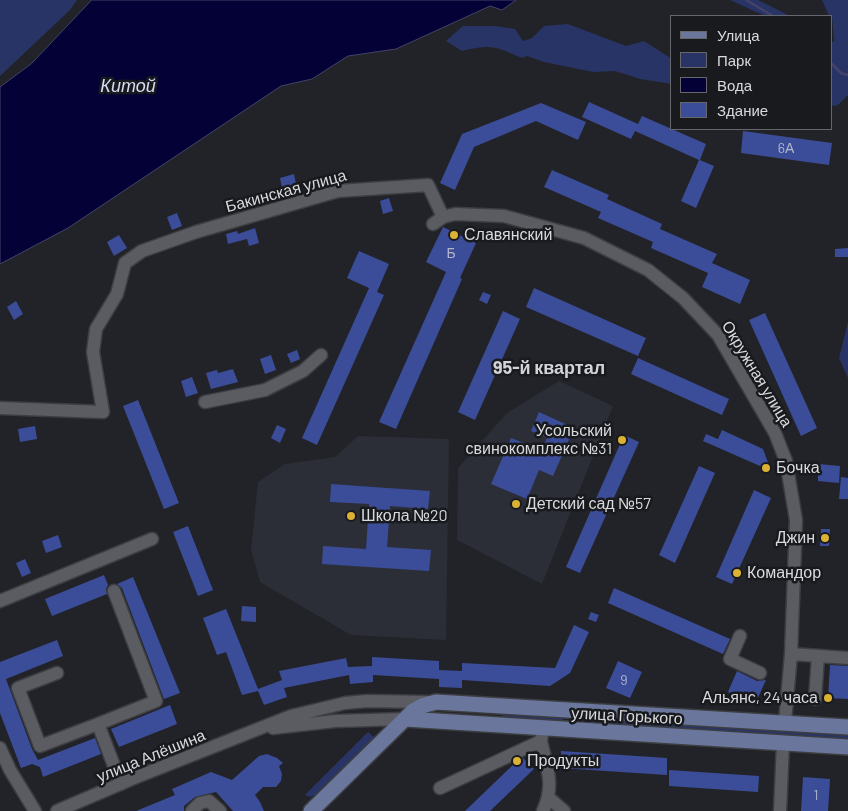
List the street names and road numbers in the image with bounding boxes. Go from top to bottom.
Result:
street label: Бакинская улица [223,166,349,216]
street label: Окружная улица [718,317,796,431]
street label: улица Горького [571,703,683,729]
street label: улица Алёшина [94,725,208,787]

